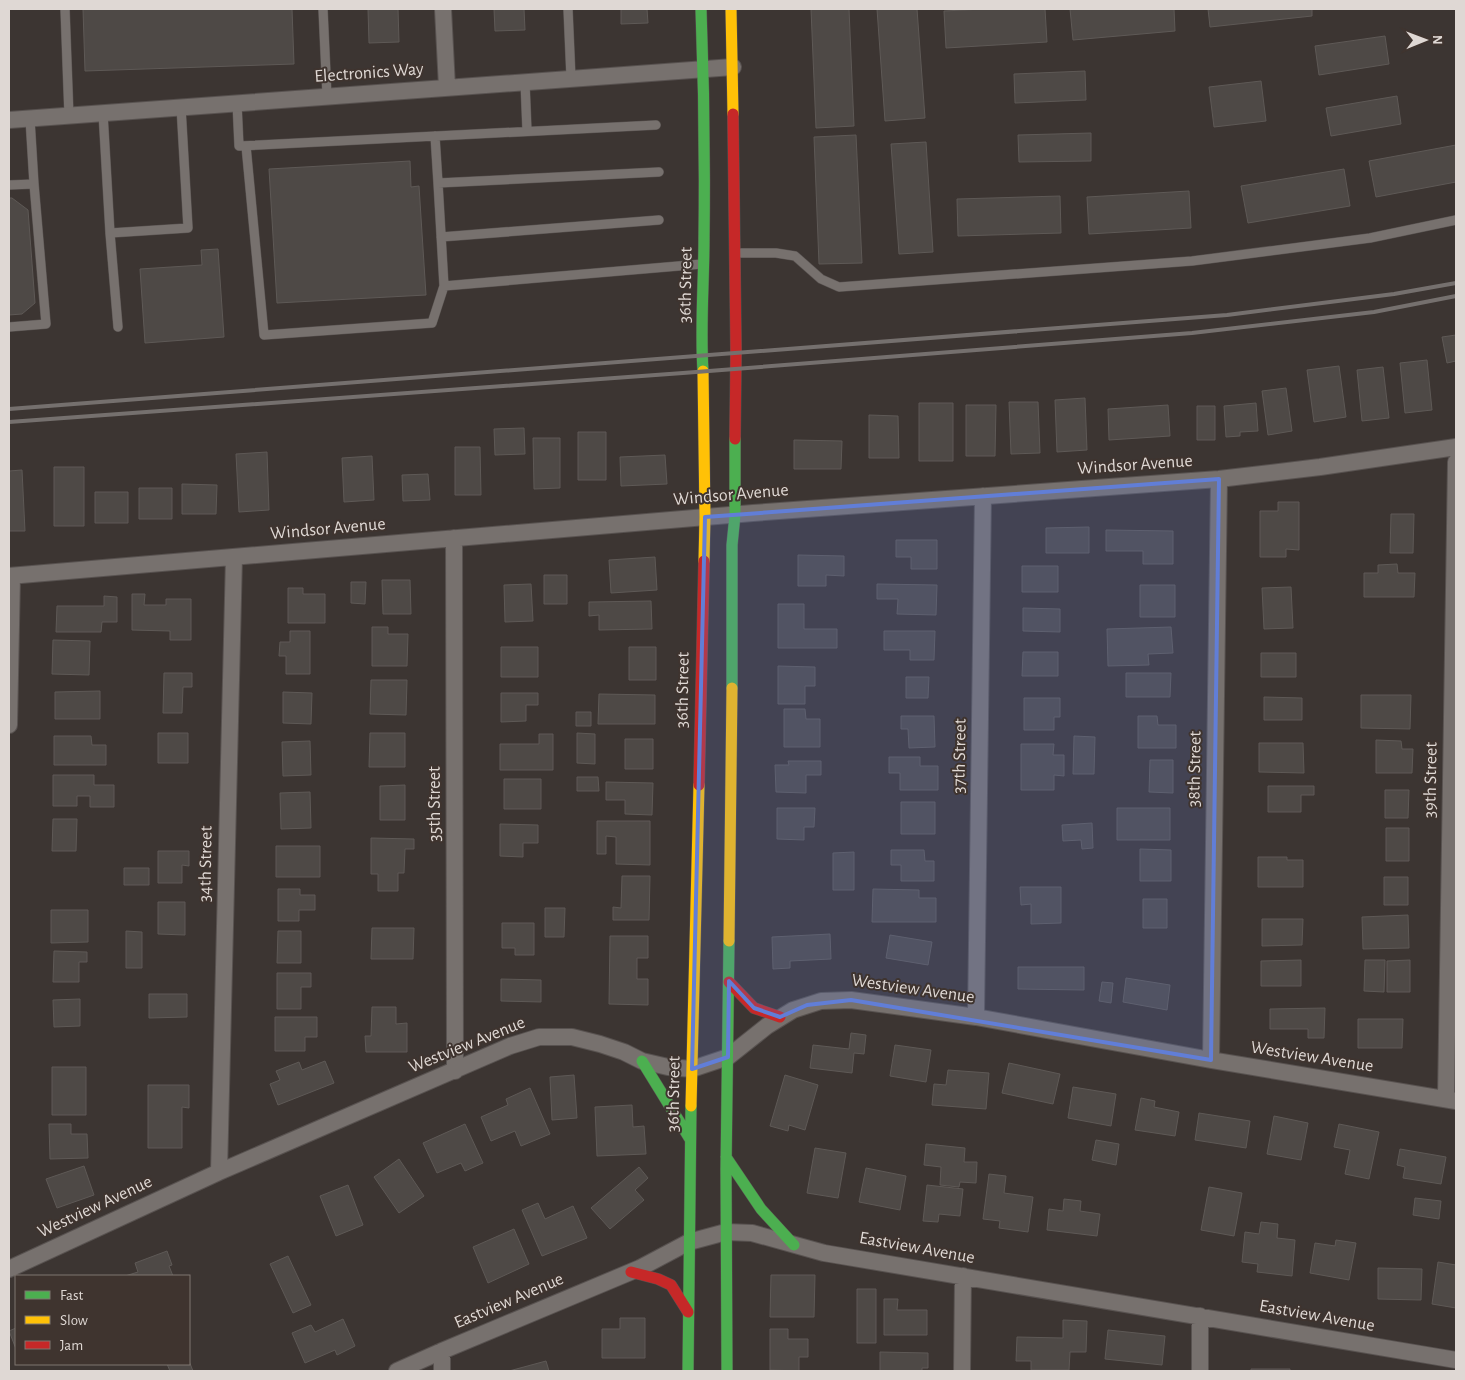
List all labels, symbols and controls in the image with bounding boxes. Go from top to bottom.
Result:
north arrow [1400,15,1450,65]
text: N [1430,35,1444,45]
street label: Electronics Way [314,60,425,86]
street label: 36th Street [676,246,696,323]
street label: Windsor Avenue [1077,452,1193,478]
street label: Windsor Avenue [673,481,789,509]
street label: Windsor Avenue [270,515,386,543]
street label: 36th Street [673,651,693,728]
street label: 37th Street [950,718,970,794]
street label: 38th Street [1185,730,1205,807]
street label: 39th Street [1421,741,1441,818]
street label: 35th Street [426,766,444,842]
street label: 34th Street [196,825,216,902]
street label: Westview Avenue [850,971,976,1007]
street label: Westview Avenue [406,1013,528,1077]
street label: Westview Avenue [1249,1038,1375,1076]
street label: 36th Street [664,1055,684,1132]
street label: Westview Avenue [35,1173,155,1241]
street label: Eastview Avenue [858,1229,976,1267]
street label: Eastview Avenue [452,1270,566,1332]
legend [15,1275,190,1365]
text: Fast [60,1288,84,1303]
street label: Eastview Avenue [1258,1297,1376,1335]
text: Slow [60,1313,88,1328]
text: Jam [60,1338,83,1353]

